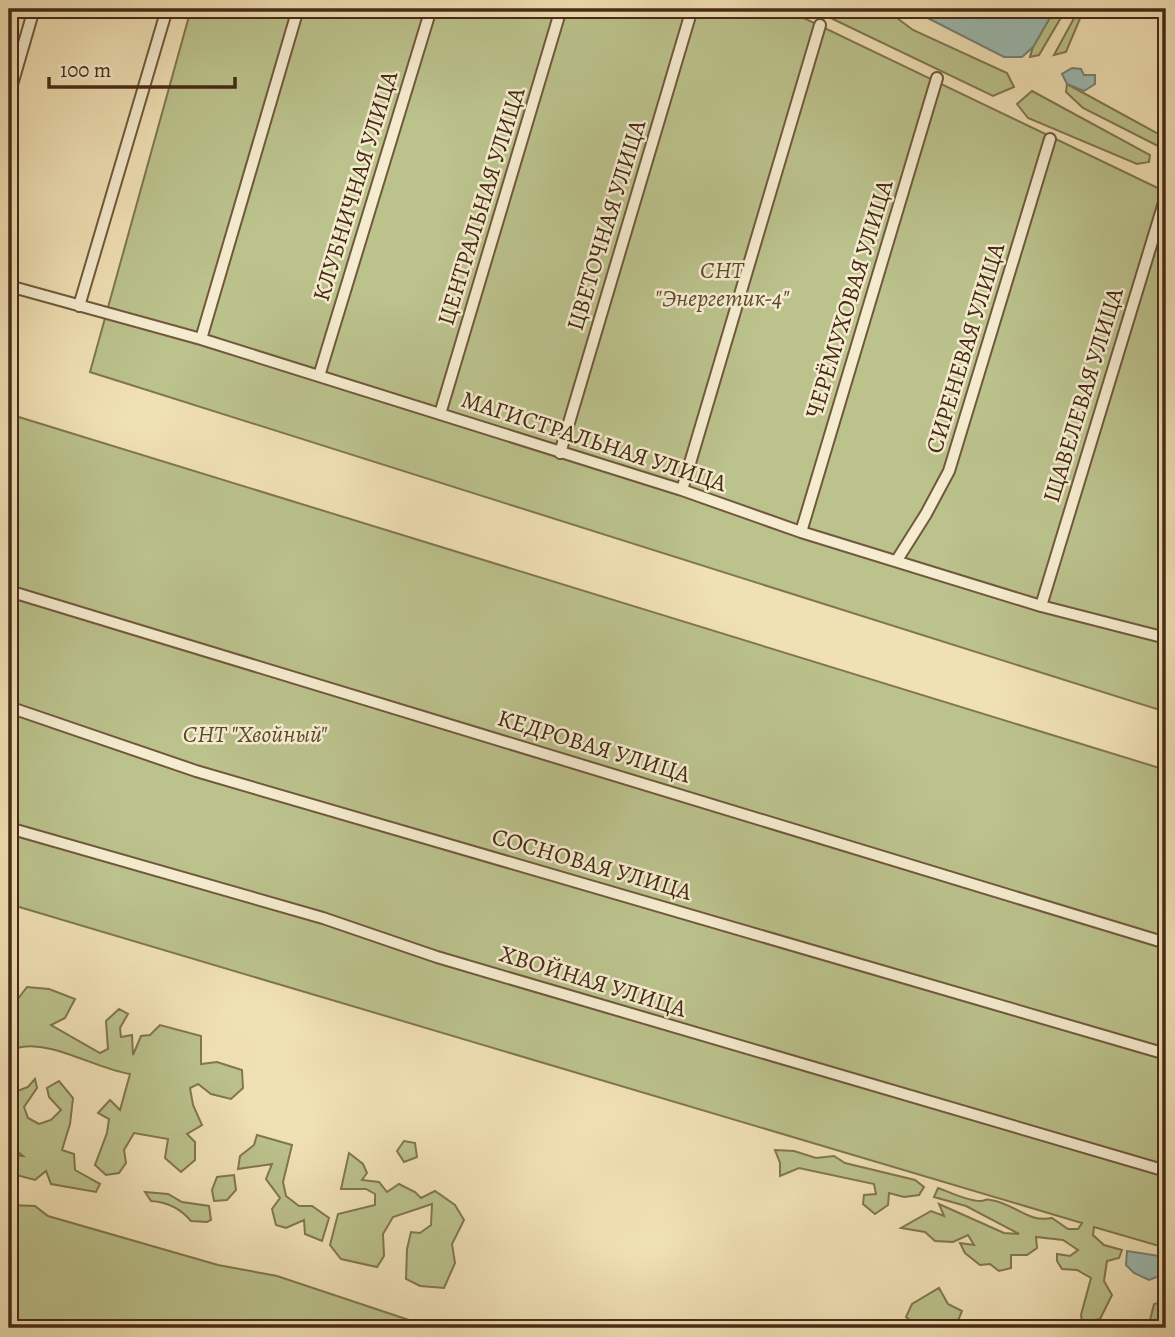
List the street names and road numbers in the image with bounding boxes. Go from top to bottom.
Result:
street label: КЛУБНИЧНАЯ УЛИЦА [305,66,406,305]
street label: ЦЕНТРАЛЬНАЯ УЛИЦА [430,82,533,329]
street label: ЦВЕТОЧНАЯ УЛИЦА [559,115,654,334]
street label: ЧЕРЁМУХОВАЯ УЛИЦА [798,175,901,422]
street label: СИРЕНЕВАЯ УЛИЦА [918,238,1012,457]
street label: ЩАВЕЛЕВАЯ УЛИЦА [1035,283,1131,506]
street label: МАГИСТРАЛЬНАЯ УЛИЦА [457,383,732,499]
street label: КЕДРОВАЯ УЛИЦА [494,701,695,791]
street label: СОСНОВАЯ УЛИЦА [488,820,697,908]
street label: ХВОЙНАЯ УЛИЦА [496,937,691,1025]

